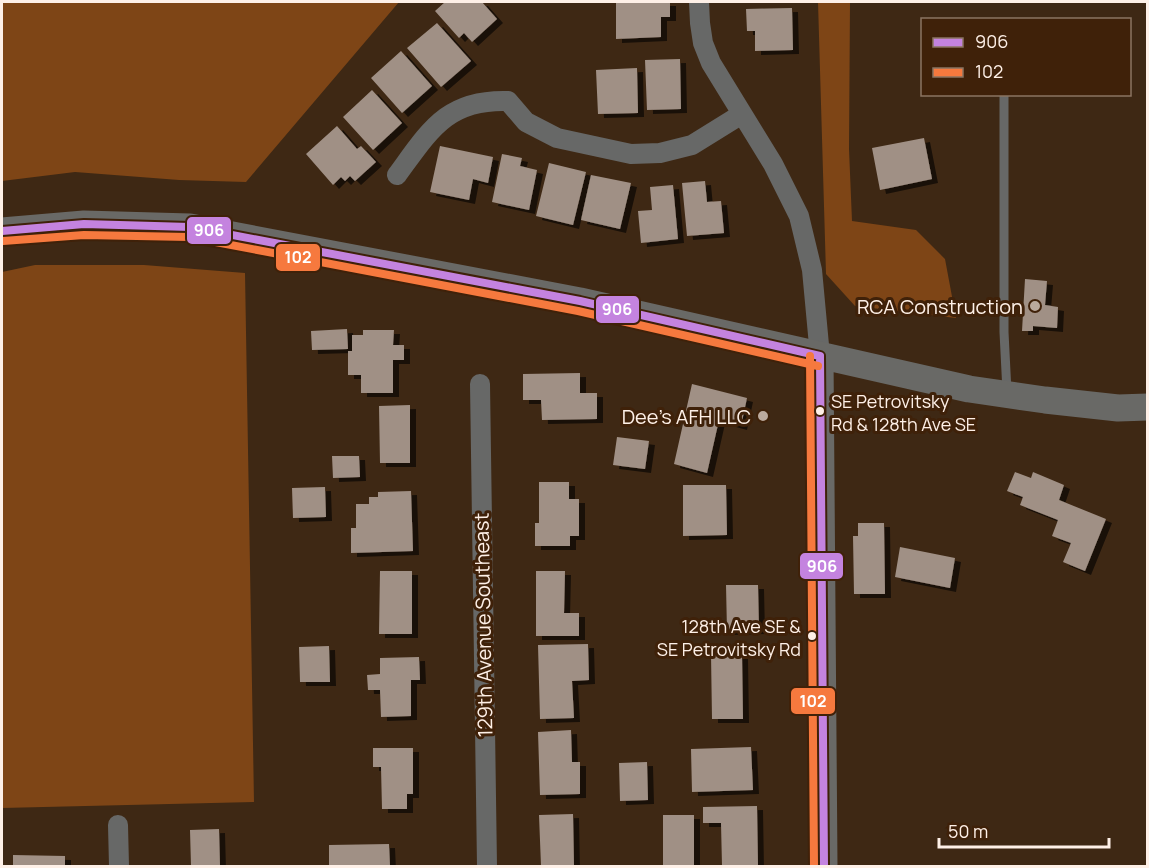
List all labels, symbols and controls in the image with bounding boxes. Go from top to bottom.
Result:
legend [921,18,1131,96]
text: 906 [975,29,1008,53]
text: 102 [975,59,1003,83]
line badge: 906 [186,216,232,245]
text: 906 [194,219,224,241]
line badge: 102 [275,243,321,272]
text: 102 [284,246,312,268]
place label: RCA Construction [857,293,1023,320]
line badge: 906 [595,295,640,324]
text: 906 [602,298,632,320]
marker: RCA Construction [1028,299,1042,313]
place label: SE Petrovitsky Rd & 128th Ave SE [831,389,976,436]
place label: Dee's AFH LLC [622,403,751,430]
marker: SE Petrovitsky Rd & 128th Ave SE [814,405,826,417]
marker: Dee's AFH LLC [756,409,770,423]
street label: 129th Avenue Southeast [468,512,498,738]
line badge: 906 [799,552,844,580]
text: 906 [807,555,837,577]
place label: 128th Ave SE & SE Petrovitsky Rd [657,614,801,661]
marker: 128th Ave SE & SE Petrovitsky Rd [806,630,818,642]
line badge: 102 [790,687,836,715]
text: 102 [799,690,827,712]
scale bar [939,811,1108,849]
text: 50 m [948,819,988,843]

